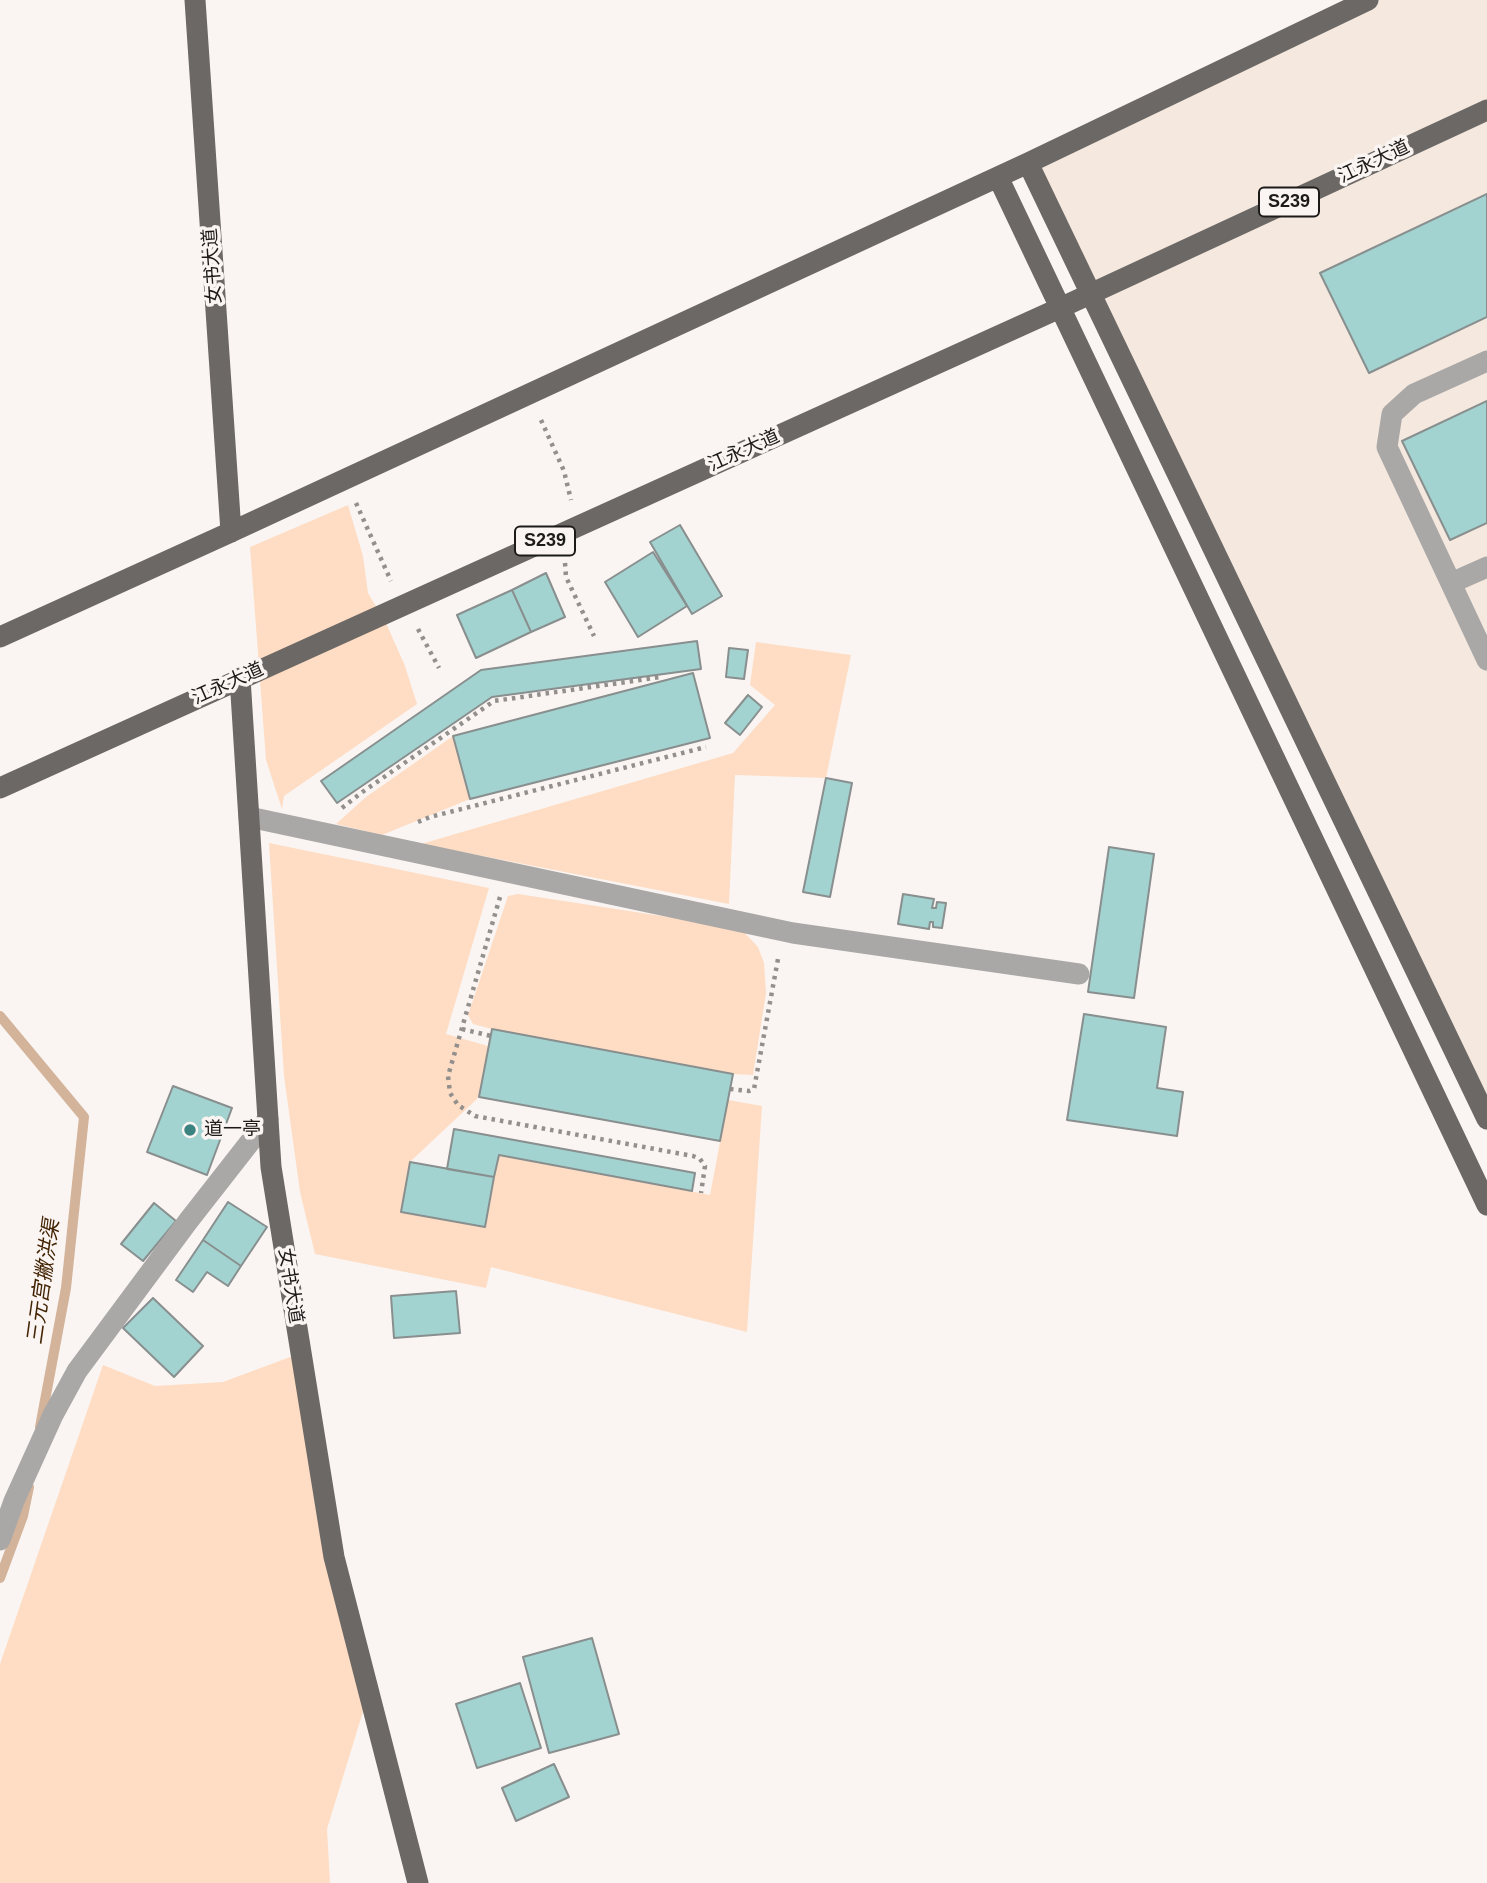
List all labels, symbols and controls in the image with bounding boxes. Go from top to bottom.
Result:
street label: 江永大道 [1335,136,1413,188]
road number: S239 [1259,188,1319,216]
street label: 女书大道 [199,227,227,305]
street label: 江永大道 [705,425,783,477]
road number: S239 [515,526,575,556]
street label: 江永大道 [189,658,267,710]
place label: 道一亭 [204,1119,261,1141]
marker: 道一亭 [182,1122,198,1138]
water label: 三元宫撇洪渠 [23,1218,65,1346]
street label: 女书大道 [273,1247,307,1325]

